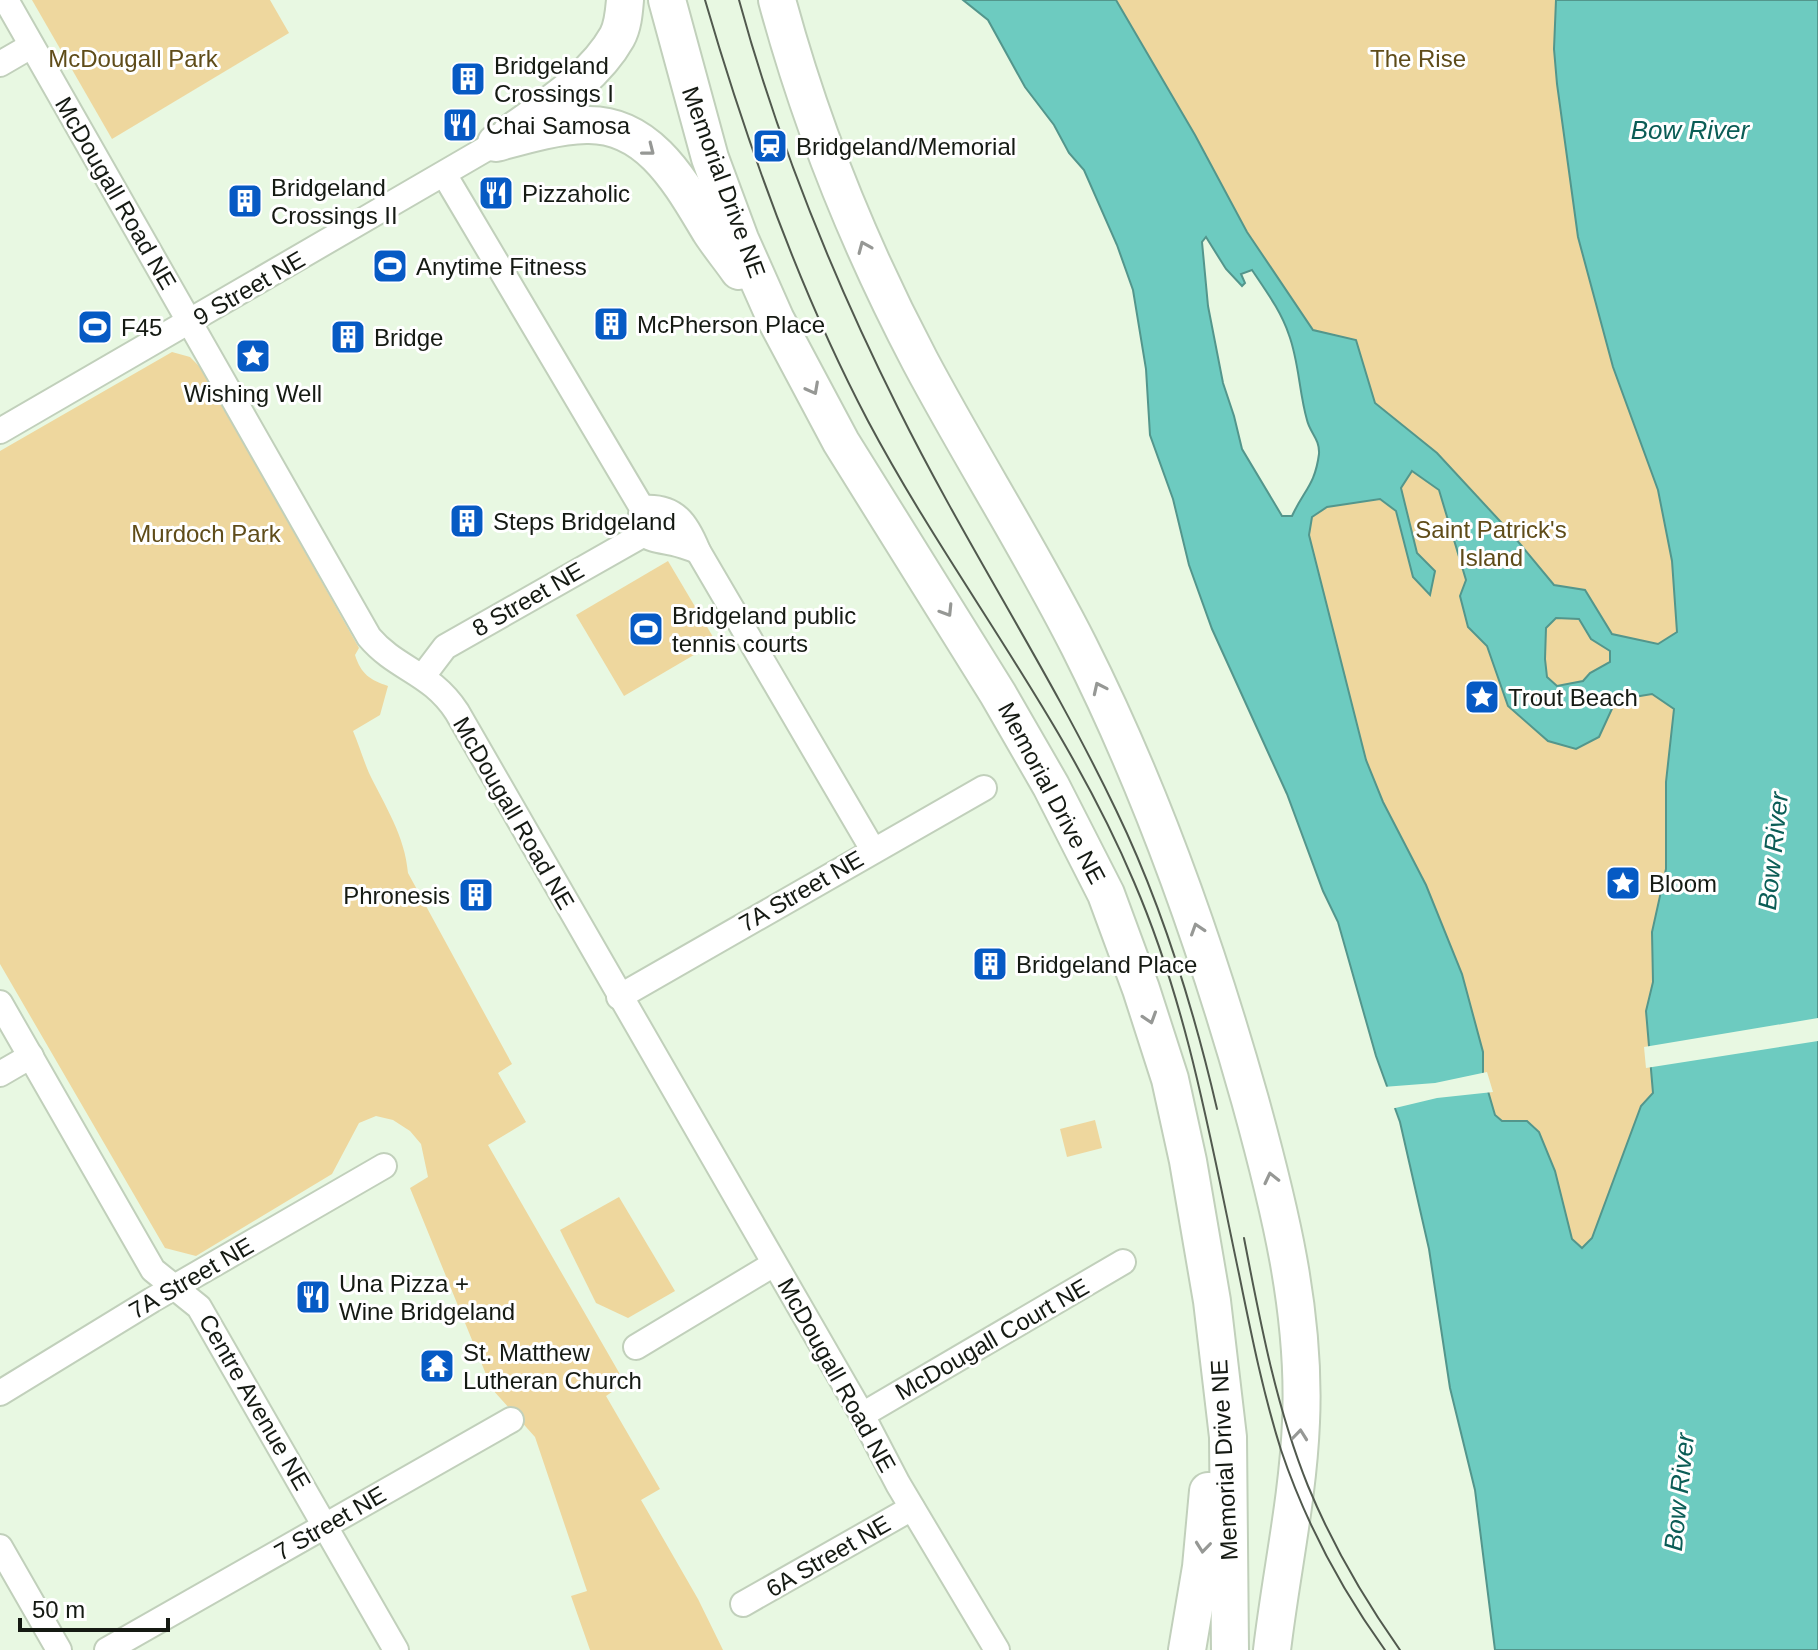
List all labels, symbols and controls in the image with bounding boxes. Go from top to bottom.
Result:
park label: McDougall Park [48,45,219,72]
park label: The Rise [1370,45,1466,72]
place label: Bridgeland Crossings I [494,52,614,107]
building icon: Bridgeland Crossings I [449,60,487,98]
street label: Memorial Drive NE [677,83,771,281]
street label: McDougall Road NE [50,92,182,294]
restaurant icon: Chai Samosa [441,106,479,144]
place label: Chai Samosa [486,112,631,139]
water label: Bow River [1631,115,1751,145]
station icon: Bridgeland/Memorial [751,127,789,165]
place label: Bridgeland/Memorial [796,133,1016,160]
one-way arrow [640,140,655,154]
place label: Bridgeland Crossings II [271,174,398,229]
restaurant icon: Pizzaholic [477,174,515,212]
place label: Pizzaholic [522,180,630,207]
building icon: Bridgeland Crossings II [226,182,264,220]
one-way arrow [858,241,874,255]
street label: 9 Street NE [189,245,309,331]
sports icon: Anytime Fitness [371,247,409,285]
place label: Anytime Fitness [416,253,587,280]
building icon: McPherson Place [592,305,630,343]
sports icon: F45 [76,308,114,346]
place label: McPherson Place [637,311,825,338]
place label: F45 [121,314,162,341]
building icon: Bridge [329,318,367,356]
place label: Bridge [374,324,443,351]
place icon: Wishing Well [234,337,272,375]
place label: Wishing Well [184,380,322,407]
one-way arrow [803,380,818,395]
building icon: Steps Bridgeland [448,502,486,540]
place label: Steps Bridgeland [493,508,676,535]
park label: Saint Patrick's Island [1415,516,1567,571]
park label: Murdoch Park [131,520,282,547]
street label: 8 Street NE [468,556,588,642]
place label: Bridgeland public tennis courts [672,602,856,657]
one-way arrow [937,602,952,617]
sports icon: Bridgeland public tennis courts [627,610,665,648]
place icon: Trout Beach [1463,678,1501,716]
one-way arrow [1093,682,1109,697]
place label: Trout Beach [1508,684,1638,711]
street label: Memorial Drive NE [993,698,1111,888]
street label: McDougall Road NE [448,712,580,914]
water label: Bow River [1752,789,1794,911]
street label: 7A Street NE [734,845,868,937]
place icon: Bloom [1604,864,1642,902]
place label: Bloom [1649,870,1717,897]
building icon: Phronesis [457,876,495,914]
place label: Phronesis [343,882,450,909]
one-way arrow [1190,922,1206,936]
building icon: Bridgeland Place [971,945,1009,983]
place label: Bridgeland Place [1016,951,1197,978]
one-way arrow [1141,1010,1157,1024]
one-way arrow [1263,1172,1280,1185]
street label: 7A Street NE [124,1232,258,1324]
place label: Una Pizza + Wine Bridgeland [339,1270,515,1325]
street label: McDougall Road NE [772,1273,902,1477]
street label: McDougall Court NE [891,1273,1093,1405]
restaurant icon: Una Pizza + Wine Bridgeland [294,1278,332,1316]
street label: Centre Avenue NE [194,1309,316,1495]
place label: St. Matthew Lutheran Church [463,1339,642,1394]
temple icon: St. Matthew Lutheran Church [418,1347,456,1385]
street label: Memorial Drive NE [1205,1359,1243,1561]
one-way arrow [1291,1428,1308,1441]
water label: Bow River [1658,1430,1700,1552]
street label: 7 Street NE [270,1480,390,1566]
street label: 6A Street NE [761,1510,895,1602]
one-way arrow [1194,1541,1211,1554]
scale bar [20,1582,168,1632]
text: 50 m [32,1596,85,1623]

